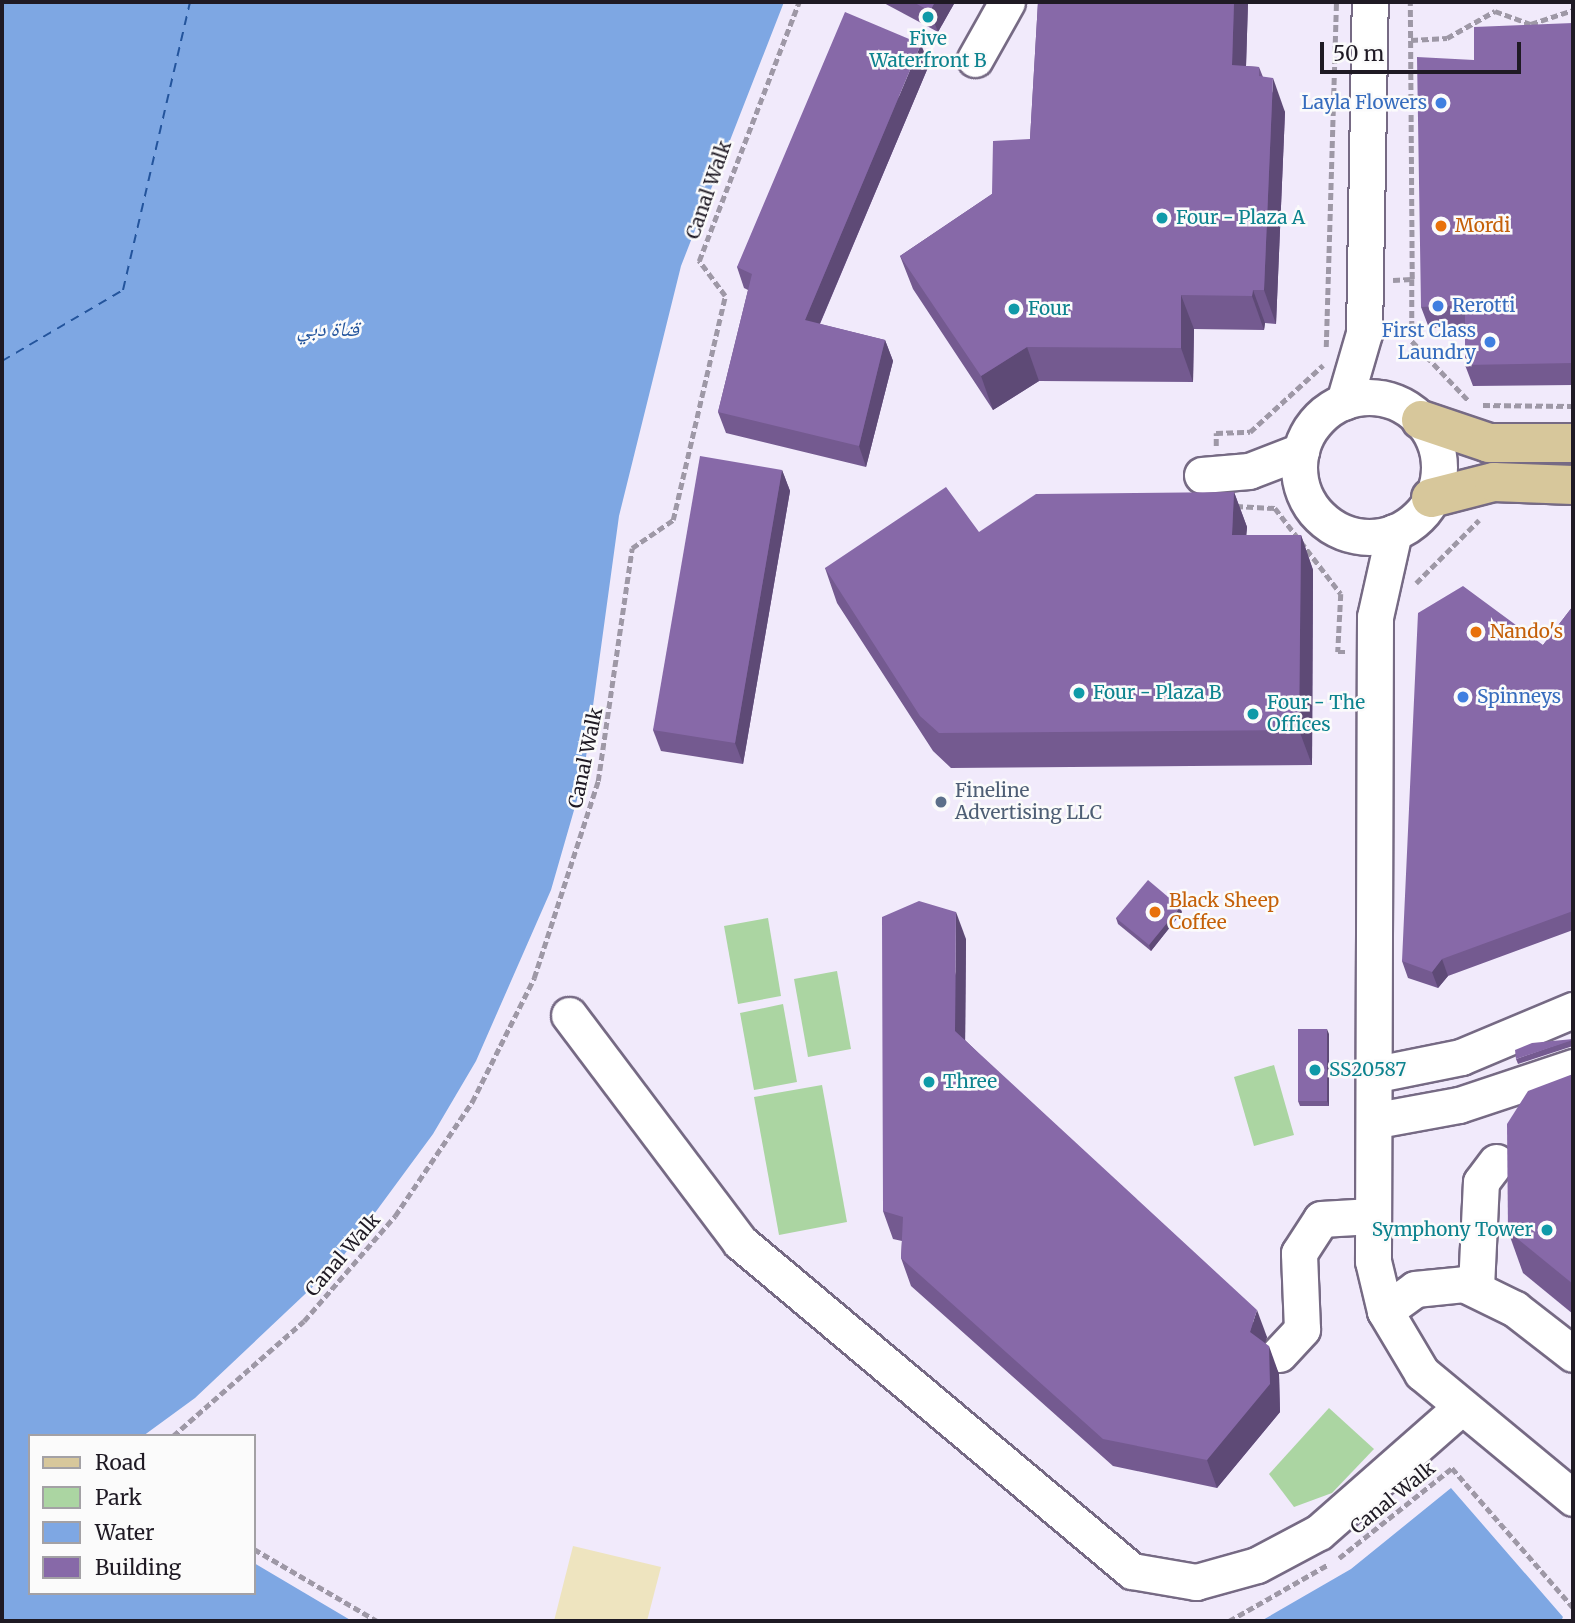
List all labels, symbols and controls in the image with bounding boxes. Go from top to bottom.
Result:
marker: Five Waterfront B [920,9,936,25]
place label: Five Waterfront B [869,28,987,72]
scale bar [1323,28,1524,72]
text: 50 m [1333,40,1384,67]
place label: Layla Flowers [1301,92,1427,114]
marker: Layla Flowers [1433,95,1449,111]
street label: Canal Walk [682,138,736,242]
place label: Four - Plaza A [1176,207,1305,229]
marker: Four - Plaza A [1154,210,1170,226]
place label: Mordi [1455,215,1510,237]
marker: Mordi [1433,218,1449,234]
place label: Rerotti [1452,295,1515,317]
place label: Four [1028,298,1070,320]
marker: Rerotti [1430,298,1446,314]
marker: Four [1006,301,1022,317]
water label: قناة دبي [297,316,359,342]
place label: First Class Laundry [1382,320,1476,364]
marker: First Class Laundry [1482,334,1498,350]
place label: Nando's [1490,621,1563,643]
marker: Nando's [1468,624,1484,640]
place label: Four - Plaza B [1093,682,1222,704]
marker: Four - Plaza B [1071,685,1087,701]
place label: Spinneys [1477,686,1561,708]
marker: Spinneys [1455,689,1471,705]
place label: Four - The Offices [1267,692,1365,736]
street label: Canal Walk [564,706,608,810]
marker: Four - The Offices [1245,706,1261,722]
place label: Fineline Advertising LLC [955,780,1102,824]
marker: Fineline Advertising LLC [933,794,949,810]
place label: Black Sheep Coffee [1169,890,1279,934]
marker: Black Sheep Coffee [1147,904,1163,920]
place label: SS20587 [1329,1059,1406,1081]
marker: SS20587 [1307,1062,1323,1078]
place label: Three [943,1071,997,1093]
marker: Three [921,1074,937,1090]
street label: Canal Walk [301,1209,385,1301]
place label: Symphony Tower [1372,1219,1533,1241]
marker: Symphony Tower [1539,1222,1555,1238]
legend [28,1434,256,1595]
text: Road [95,1449,146,1476]
street label: Canal Walk [1346,1457,1440,1539]
text: Park [95,1484,142,1511]
text: Water [95,1519,154,1546]
text: Building [95,1554,181,1581]

